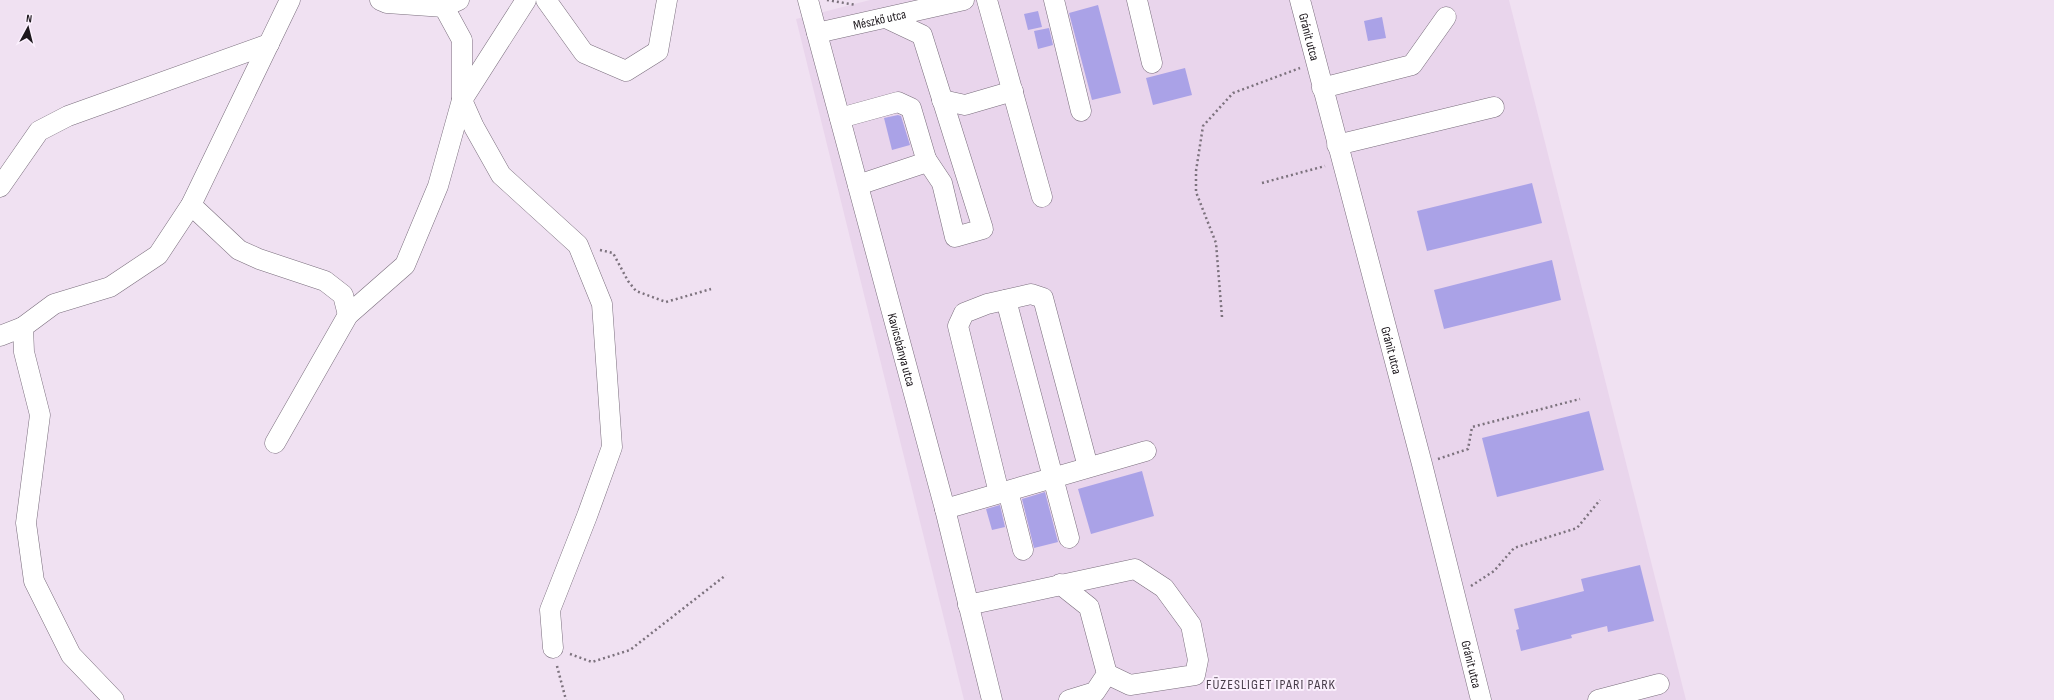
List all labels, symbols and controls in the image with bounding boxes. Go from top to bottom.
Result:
street label: Mészkő utca [852,6,908,34]
north arrow [8,8,48,48]
text: N [25,12,33,25]
street label: Gránit utca [1295,12,1323,62]
street label: Kavicsbánya utca [884,311,919,388]
street label: Gránit utca [1377,325,1405,376]
street label: Gránit utca [1457,639,1485,690]
district label: FÜZESLIGET IPARI PARK [1206,676,1336,693]

